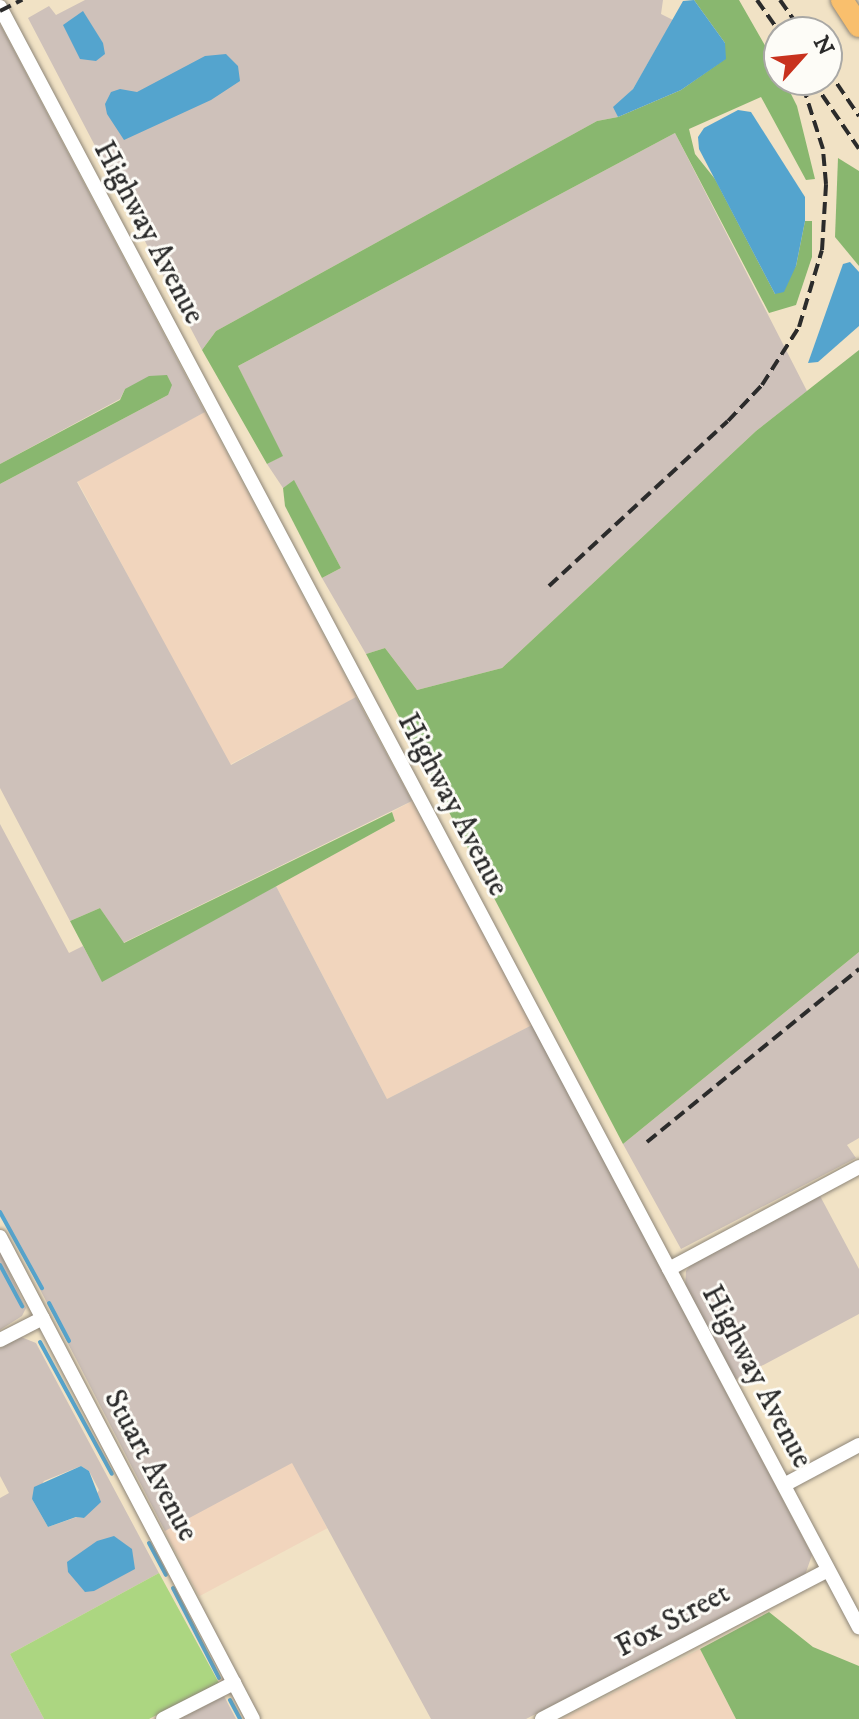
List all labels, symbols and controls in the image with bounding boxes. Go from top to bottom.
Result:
north arrow [763,16,843,96]
text: N [807,32,839,60]
street label: Highway Avenue [85,135,211,331]
street label: Highway Avenue [389,707,515,903]
street label: Highway Avenue [693,1279,819,1475]
street label: Stuart Avenue [95,1384,205,1548]
street label: Fox Street [610,1576,736,1666]

